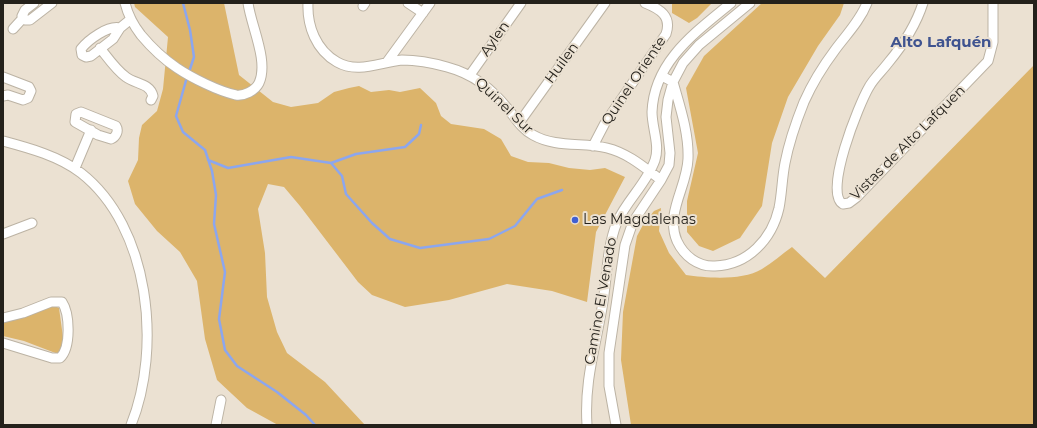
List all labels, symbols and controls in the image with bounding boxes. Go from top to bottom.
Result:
street label: Aylen [477,18,513,60]
street label: Quinel Oriente [598,34,670,128]
district label: Alto Lafquén [891,34,991,52]
street label: Huilen [542,39,582,87]
street label: Quinel Sur [472,74,536,138]
street label: Vistas de Alto Lafquen [847,82,969,204]
place label: Las Magdalenas [583,212,696,228]
marker: Las Magdalenas [570,215,580,225]
street label: Camino El Venado [582,236,620,366]

